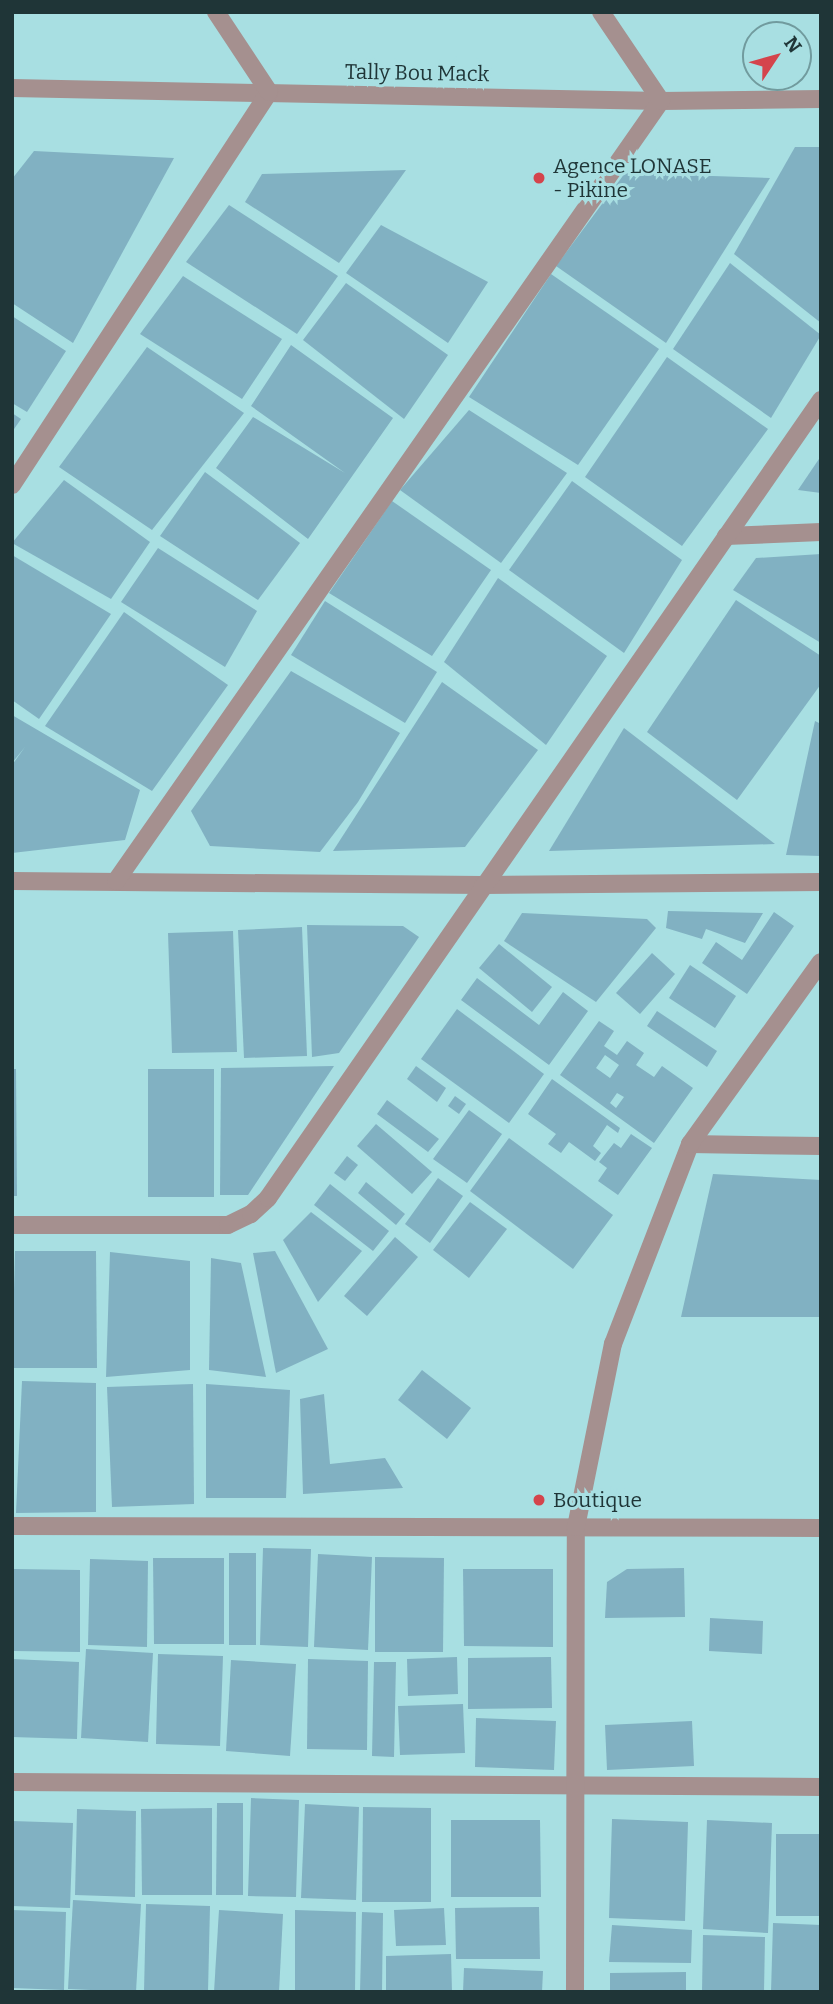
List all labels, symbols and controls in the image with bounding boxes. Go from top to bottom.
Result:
north arrow [742,21,812,91]
text: N [779,32,806,57]
street label: Tally Bou Mack [345,59,489,87]
place label: Agence LONASE - Pikine [553,153,712,203]
marker: Agence LONASE - Pikine [531,170,547,186]
place label: Boutique [553,1487,642,1513]
marker: Boutique [531,1492,547,1508]

